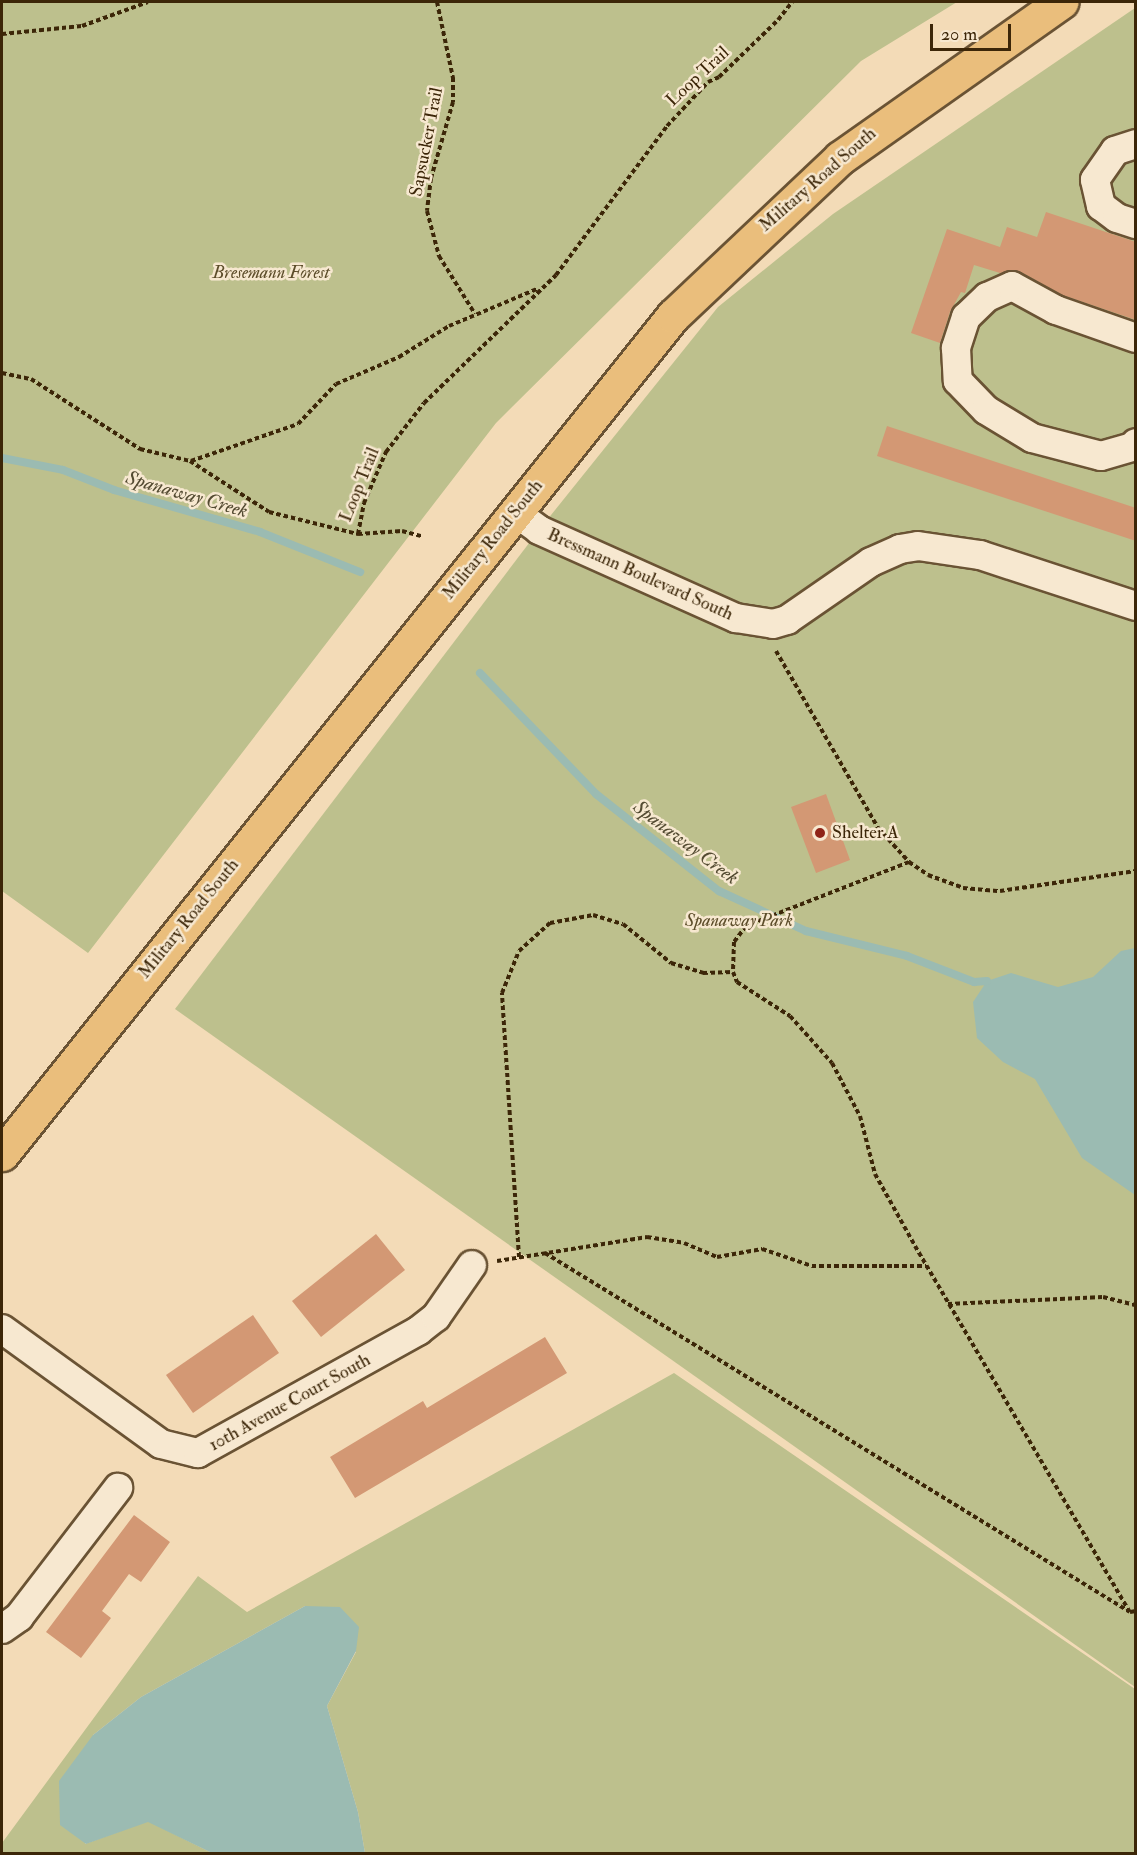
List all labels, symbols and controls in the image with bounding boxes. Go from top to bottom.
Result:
scale bar [933,12,1014,50]
text: 20 m [941,23,977,46]
street label: Loop Trail [662,42,734,112]
street label: Sapsucker Trail [406,86,448,198]
street label: Military Road South [755,123,881,237]
park label: Bresemann Forest [212,262,330,284]
street label: Loop Trail [335,445,385,525]
water label: Spanaway Creek [123,465,251,523]
street label: Military Road South [438,476,548,604]
street label: Bressmann Boulevard South [544,524,736,626]
water label: Spanaway Creek [629,795,743,889]
place label: Shelter A [832,822,899,844]
marker: Shelter A [813,826,827,840]
street label: Military Road South [134,855,244,983]
park label: Spanaway Park [685,910,793,932]
street label: 10th Avenue Court South [206,1350,374,1456]

